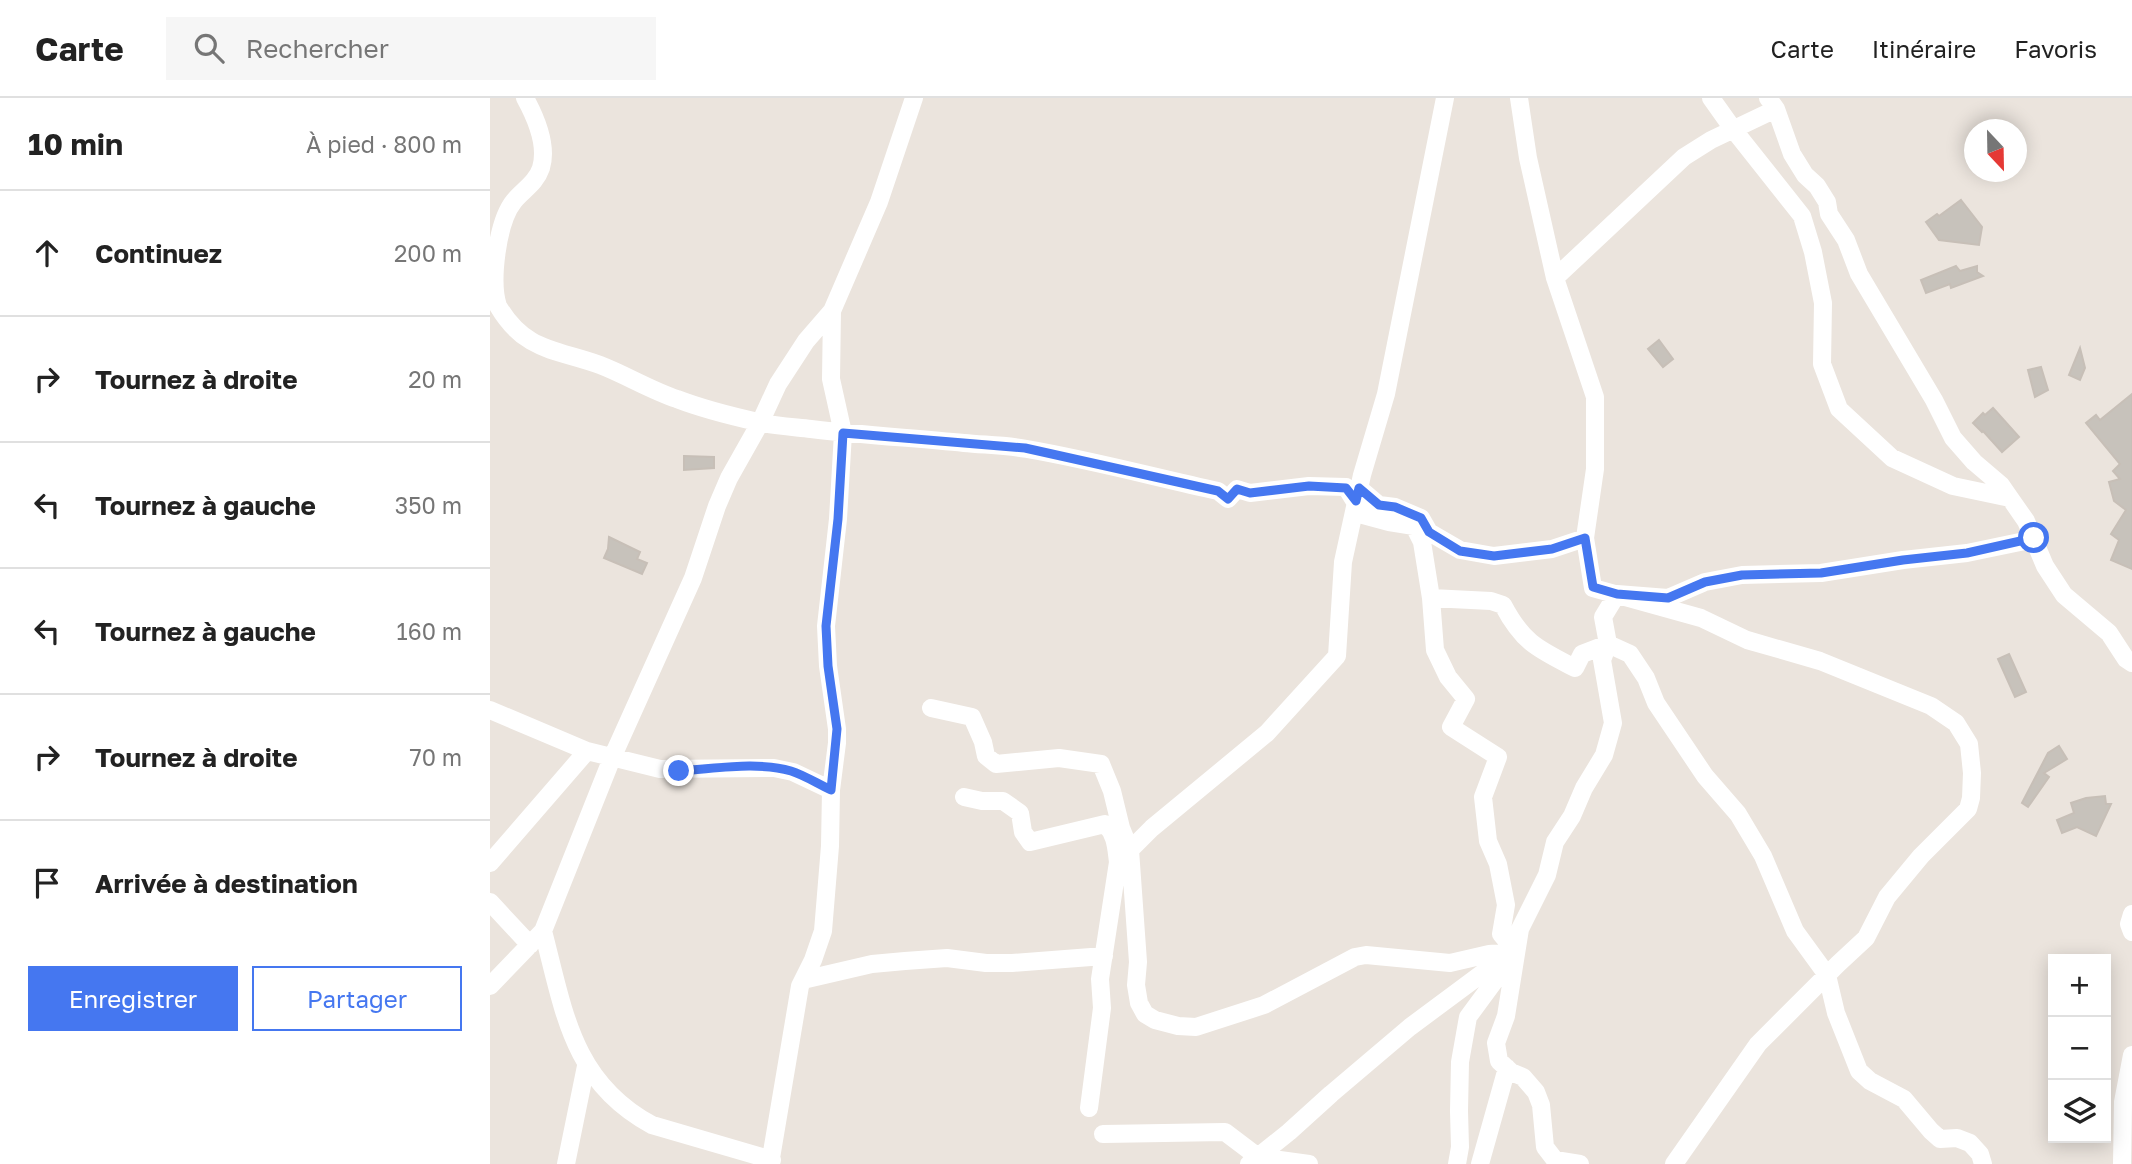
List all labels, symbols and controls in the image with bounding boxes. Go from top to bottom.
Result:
search box [166,17,656,80]
text: Carte [35,29,124,68]
icon: search [190,29,228,67]
text: Rechercher [246,33,389,64]
text: Carte [1771,34,1834,63]
text: Itinéraire [1872,34,1976,63]
text: Favoris [2014,34,2097,63]
north arrow [1964,119,2027,182]
text: 10 min [28,126,123,162]
text: À pied · 800 m [306,130,462,158]
icon: ahead [28,234,66,272]
text: Continuez [95,238,222,269]
text: 200 m [394,239,462,267]
icon: right [28,360,66,398]
text: Tournez à droite [95,364,298,395]
text: 20 m [408,365,462,393]
icon: left [28,486,66,524]
text: Tournez à gauche [95,490,316,521]
text: 350 m [395,491,462,519]
route start [2018,522,2049,553]
icon: left [28,612,66,650]
text: Tournez à gauche [95,616,316,647]
text: 160 m [397,617,462,645]
icon: right [28,738,66,776]
text: Tournez à droite [95,742,298,773]
text: 70 m [409,743,462,771]
route end [663,755,694,786]
icon: arrive [28,864,66,902]
text: Arrivée à destination [95,868,358,899]
map controls [2048,954,2111,1143]
button: + [2048,954,2111,1017]
button: Enregistrer [28,966,238,1031]
button: Partager [252,966,462,1031]
button: − [2048,1017,2111,1080]
button: layers [2048,1080,2111,1143]

